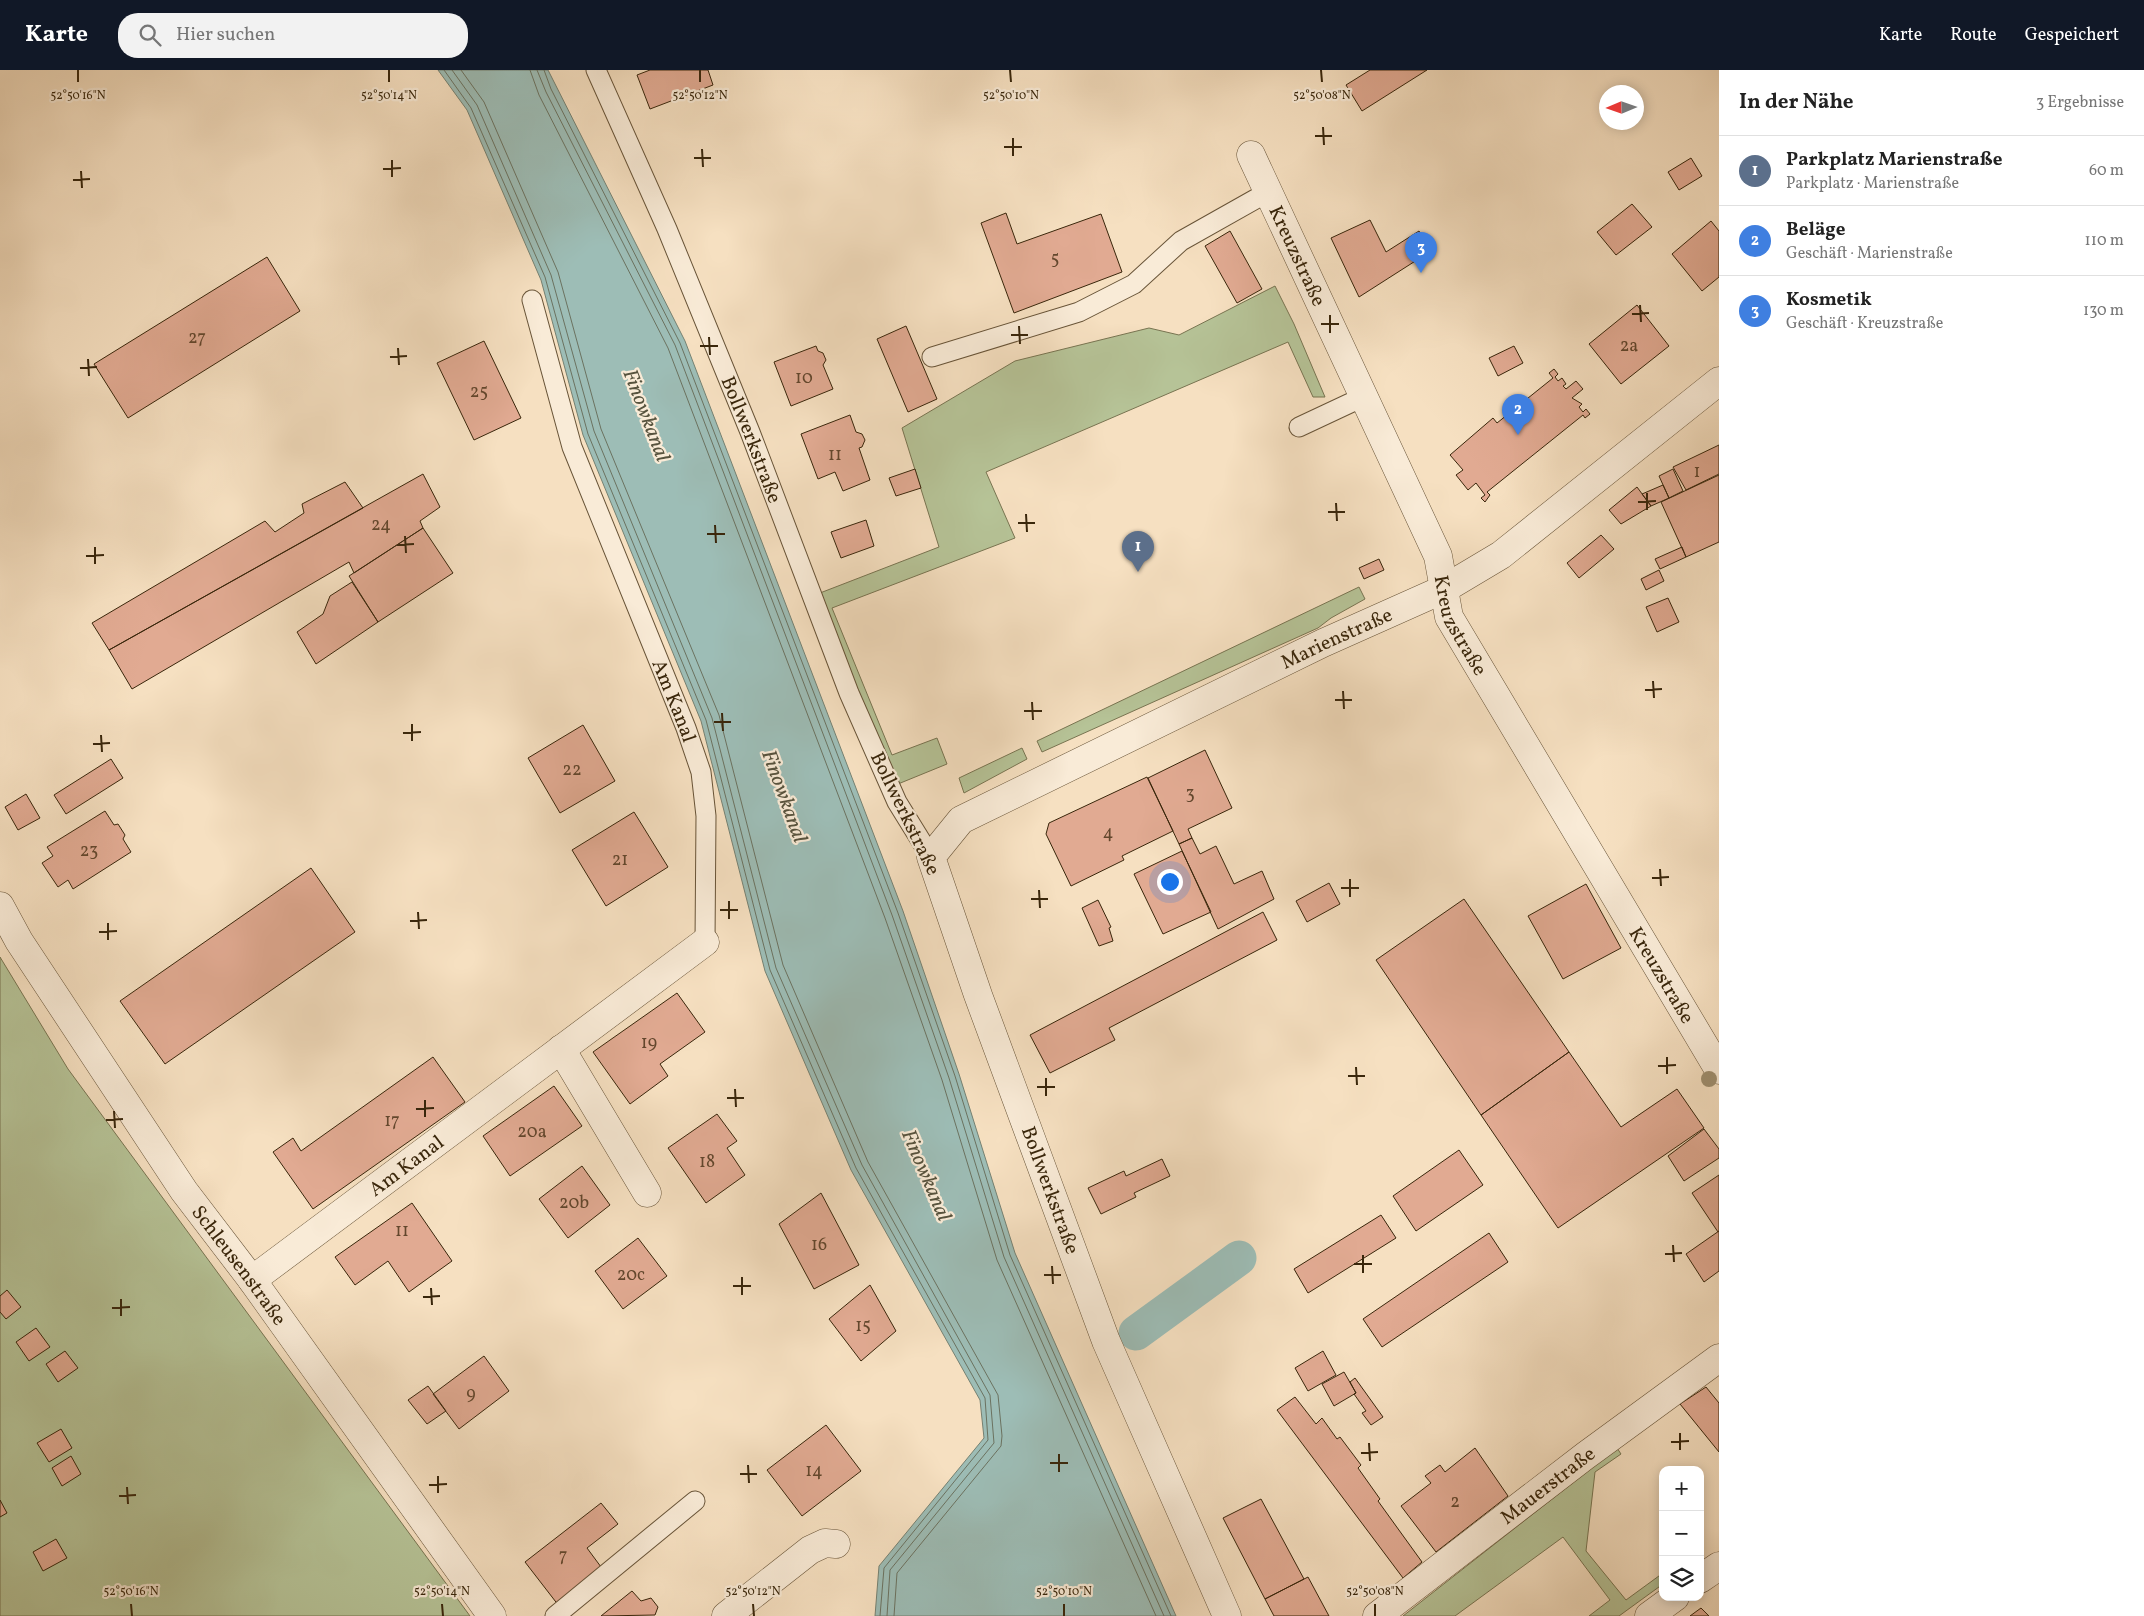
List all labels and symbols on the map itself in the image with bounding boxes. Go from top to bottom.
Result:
north arrow [1599,85,1644,130]
text: 52°50'16"N [50,88,106,104]
text: 52°50'14"N [361,88,417,104]
text: 52°50'12"N [672,88,728,104]
text: 52°50'10"N [983,88,1039,104]
text: 52°50'08"N [1293,88,1351,104]
street label: Kreuzstraße [1261,202,1332,311]
pin: 3 [1405,232,1437,273]
house number: 5 [1051,247,1059,272]
house number: 27 [188,326,206,351]
house number: 2a [1620,334,1638,359]
water label: Finowkanal [615,365,677,466]
house number: 10 [795,366,813,391]
street label: Bollwerkstraße [713,372,788,508]
house number: 25 [470,380,488,405]
pin: 2 [1502,394,1534,435]
house number: 11 [828,443,842,468]
house number: 1 [1694,460,1700,485]
house number: 24 [371,513,391,538]
pin: 1 [1122,531,1154,572]
street label: Kreuzstraße [1426,573,1493,682]
street label: Marienstraße [1277,602,1397,677]
street label: Am Kanal [644,656,702,746]
water label: Finowkanal [753,746,814,847]
street label: Bollwerkstraße [862,747,946,880]
house number: 22 [562,758,582,783]
house number: 3 [1185,782,1195,807]
house number: 4 [1103,821,1113,846]
house number: 23 [80,839,98,864]
house number: 21 [612,848,628,873]
your location [1157,869,1183,895]
street label: Kreuzstraße [1621,922,1700,1029]
house number: 19 [641,1031,657,1056]
house number: 17 [384,1109,400,1134]
house number: 20a [517,1120,547,1145]
street label: Bollwerkstraße [1013,1123,1085,1259]
water label: Finowkanal [893,1125,958,1226]
street label: Am Kanal [364,1129,450,1204]
house number: 18 [699,1150,715,1175]
house number: 20b [559,1191,589,1216]
street label: Schleusenstraße [184,1200,292,1332]
house number: 11 [395,1219,409,1244]
house number: 16 [811,1233,827,1258]
house number: 20c [617,1263,645,1288]
house number: 15 [855,1314,871,1339]
house number: 9 [466,1382,476,1407]
street label: Mauerstraße [1495,1441,1602,1532]
house number: 14 [805,1459,823,1484]
house number: 2 [1450,1490,1460,1515]
house number: 7 [559,1544,567,1569]
text: 52°50'16"N [103,1584,159,1600]
text: 52°50'14"N [414,1584,470,1600]
text: 52°50'12"N [725,1584,781,1600]
text: 52°50'10"N [1036,1584,1092,1600]
text: 52°50'08"N [1346,1584,1404,1600]

